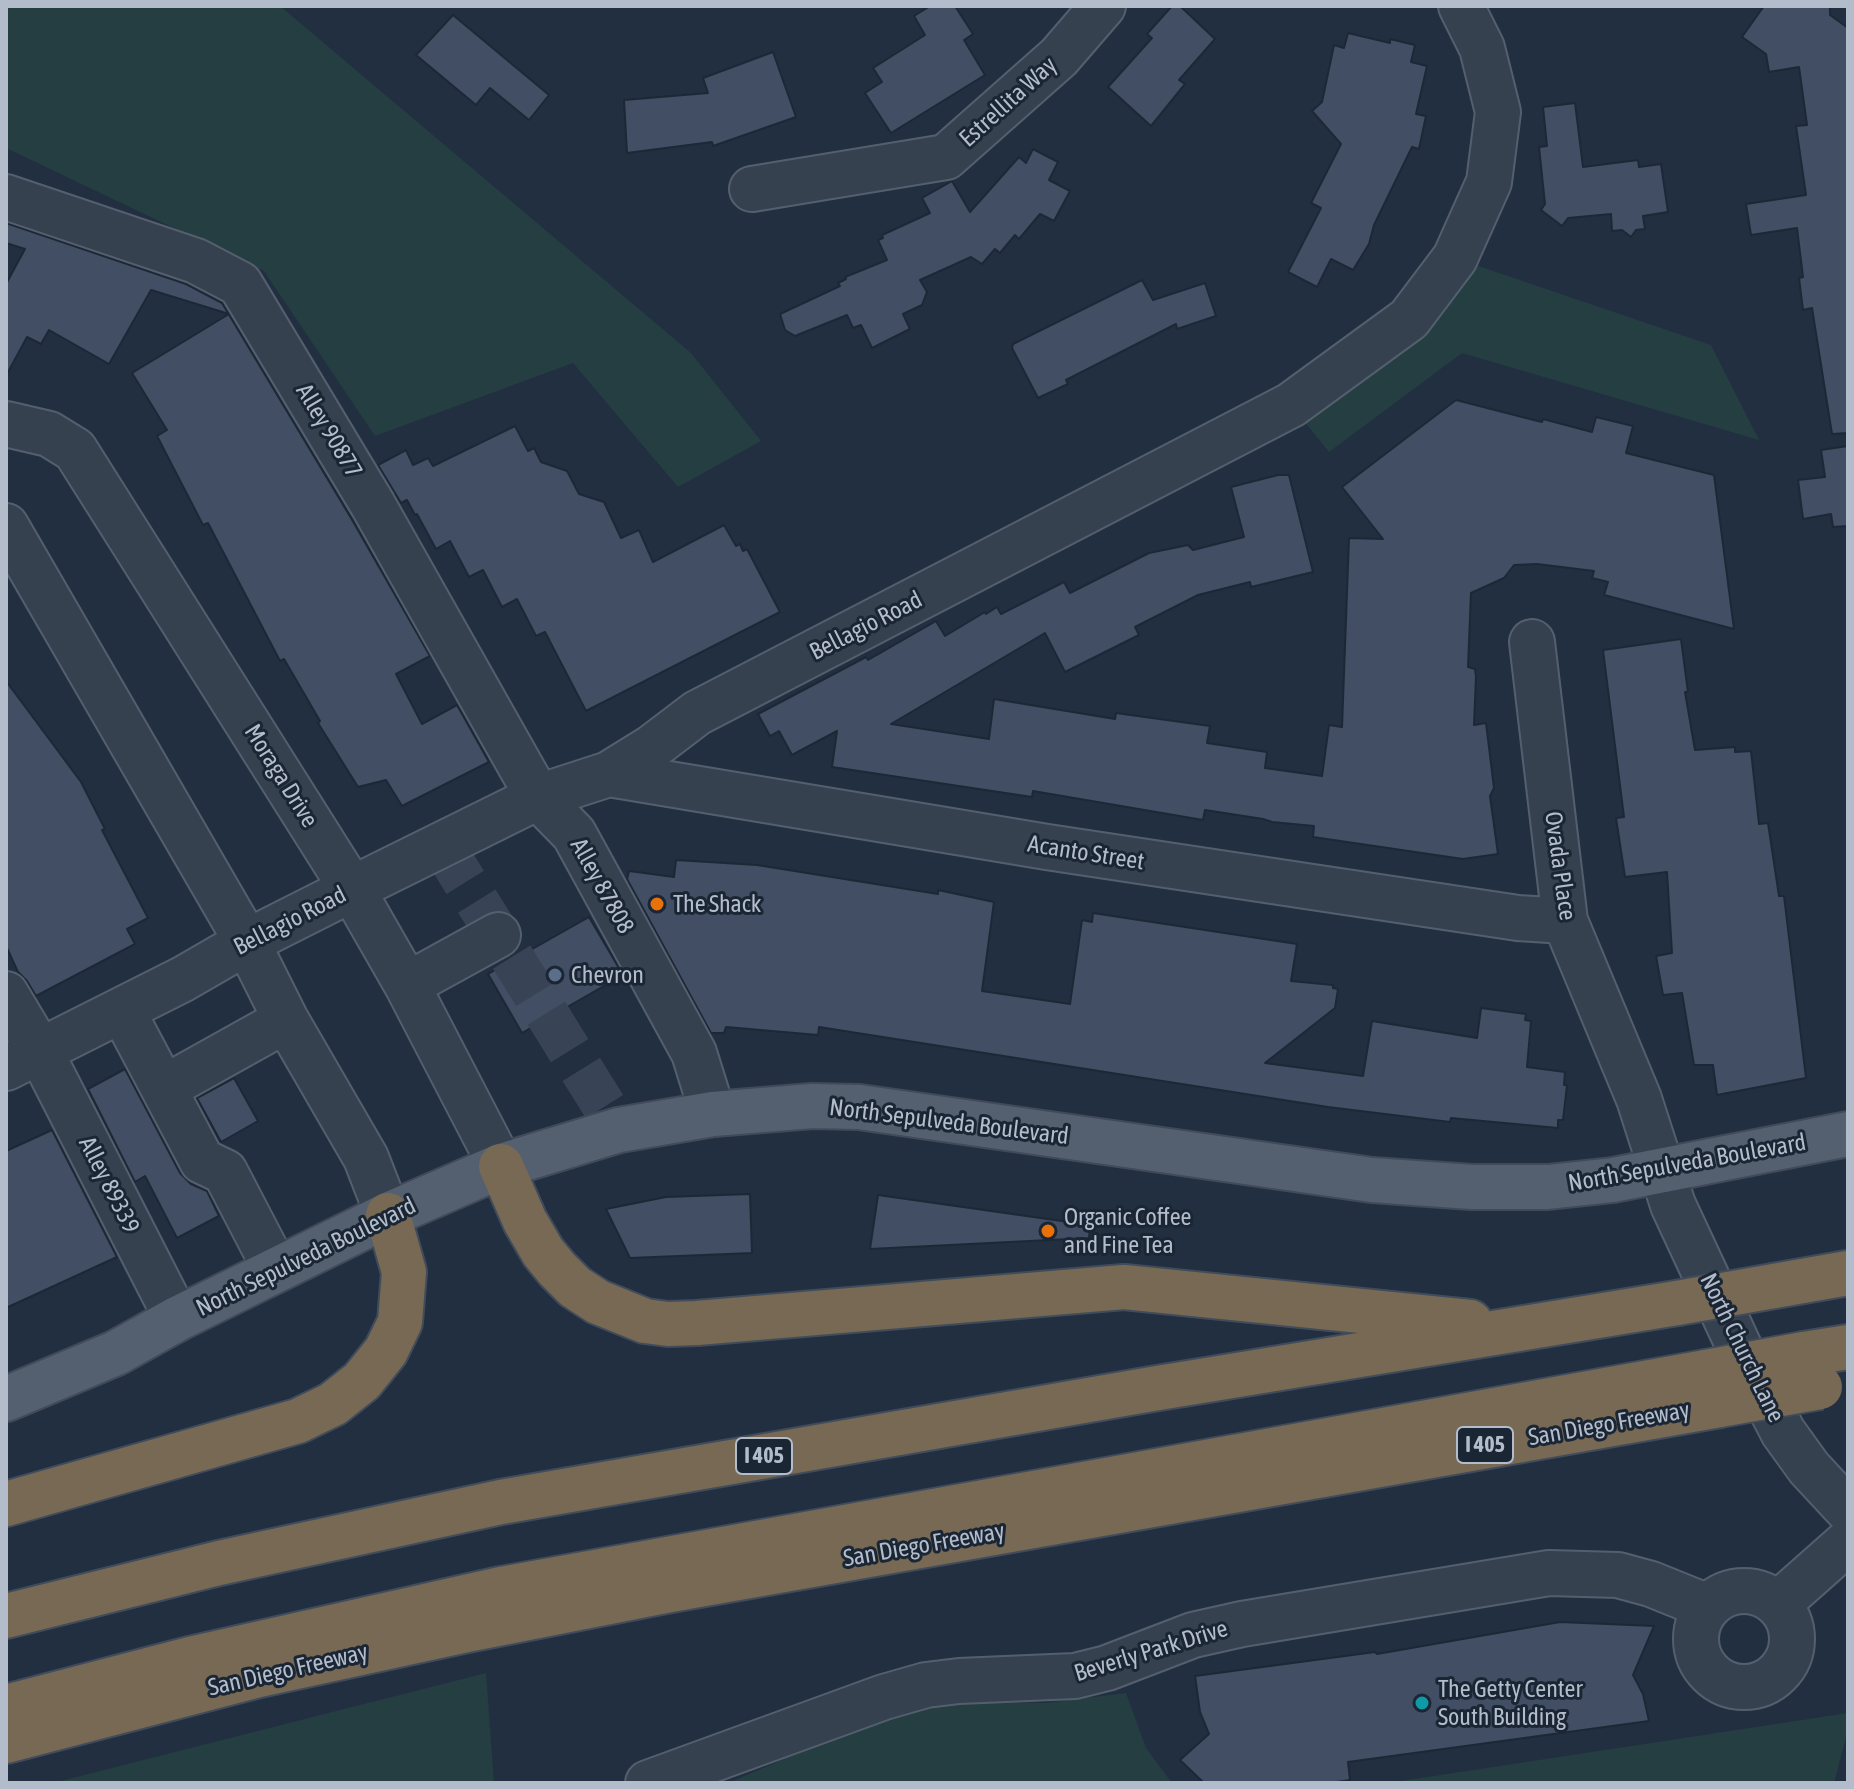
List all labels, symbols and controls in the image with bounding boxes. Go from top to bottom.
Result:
street label: Estrellita Way [953,51,1063,153]
street label: Alley 90877 [290,379,368,483]
street label: Bellagio Road [805,585,927,667]
street label: Moraga Drive [238,719,324,833]
street label: Ovada Place [1538,810,1582,922]
street label: Acanto Street [1026,830,1146,876]
street label: Alley 87808 [564,833,640,939]
street label: Bellagio Road [229,880,351,962]
place label: The Shack [673,890,761,918]
marker: The Shack [648,895,666,913]
place label: Chevron [571,961,644,989]
marker: Chevron [546,966,564,984]
street label: North Sepulveda Boulevard [828,1093,1070,1151]
street label: North Sepulveda Boulevard [1566,1128,1808,1198]
street label: Alley 89339 [72,1132,146,1238]
street label: North Sepulveda Boulevard [192,1191,420,1323]
place label: Organic Coffee and Fine Tea [1064,1203,1191,1259]
marker: Organic Coffee and Fine Tea [1039,1222,1057,1240]
street label: North Church Lane [1694,1269,1790,1427]
street label: San Diego Freeway [1526,1396,1692,1452]
road number: I 405 [1457,1427,1513,1463]
road number: I 405 [736,1438,792,1474]
street label: San Diego Freeway [841,1517,1007,1573]
street label: Beverly Park Drive [1071,1614,1231,1688]
street label: San Diego Freeway [205,1638,371,1702]
place label: The Getty Center South Building [1438,1675,1582,1731]
marker: The Getty Center South Building [1413,1694,1431,1712]

